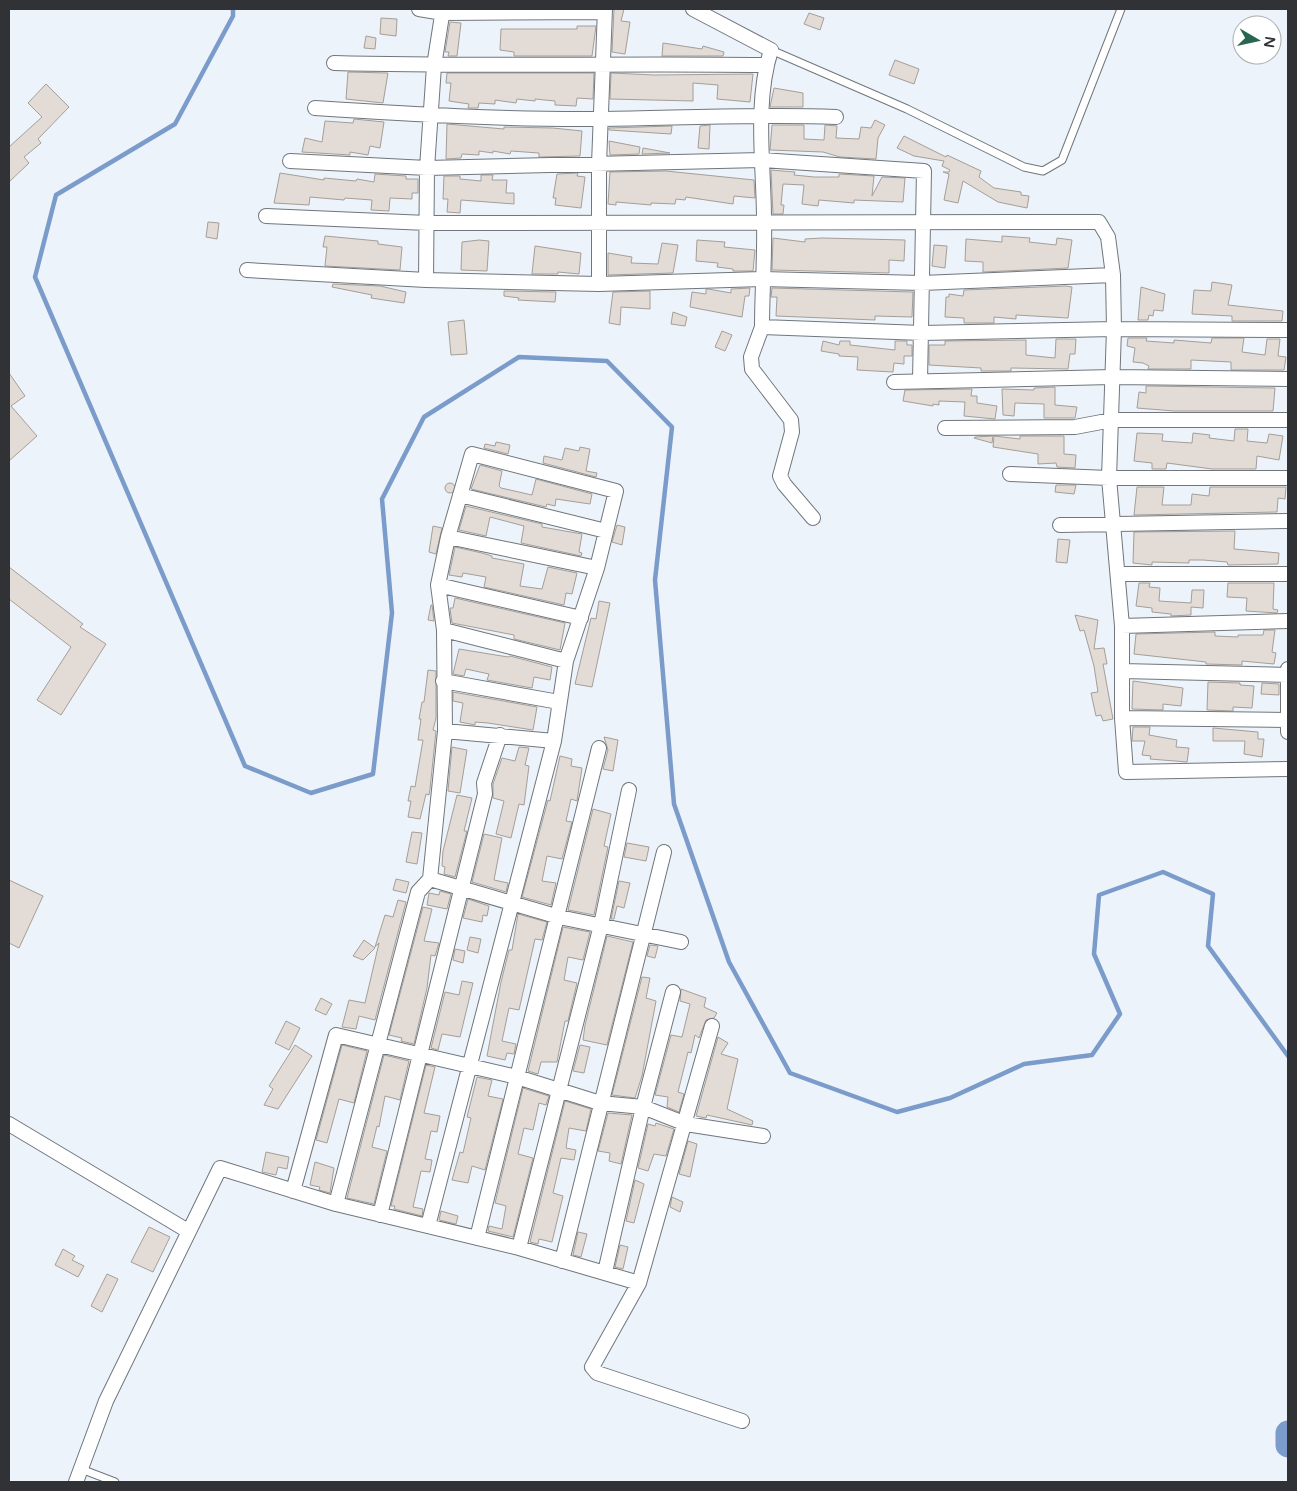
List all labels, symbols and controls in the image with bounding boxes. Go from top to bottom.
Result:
north arrow [1232,15,1282,65]
text: N [1260,35,1279,49]

